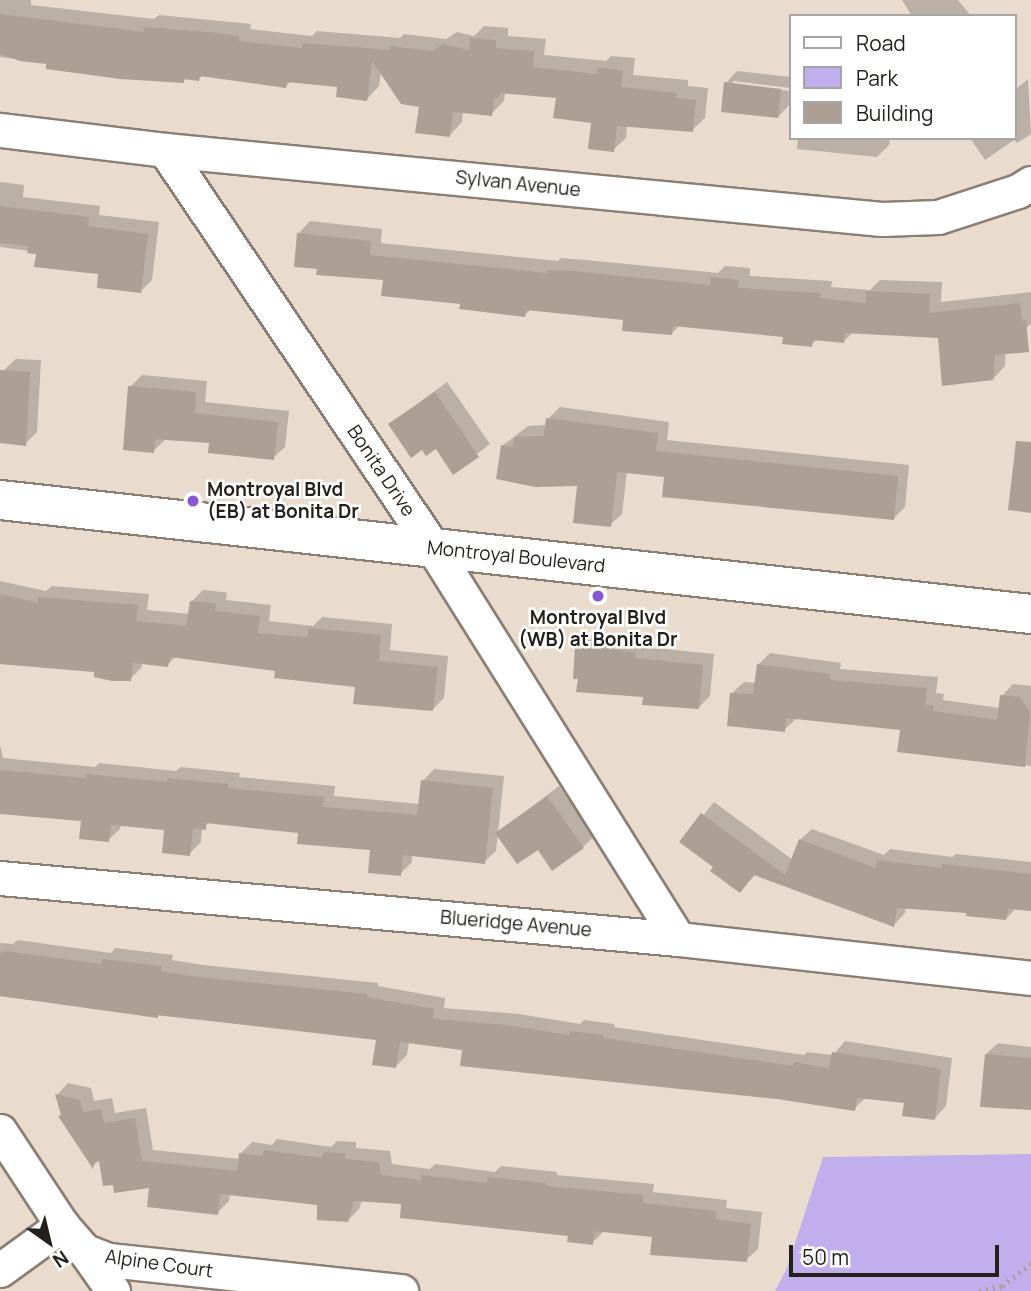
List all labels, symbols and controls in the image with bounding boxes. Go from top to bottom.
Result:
legend [790,14,1017,140]
text: Road [856,29,906,57]
text: Park [856,64,898,92]
text: Building [856,99,933,127]
street label: Sylvan Avenue [454,166,582,202]
street label: Bonita Drive [342,421,420,521]
place label: Montroyal Blvd (EB) at Bonita Dr [207,479,359,523]
marker: Montroyal Blvd (EB) at Bonita Dr [185,493,201,509]
street label: Montroyal Boulevard [426,536,606,578]
marker: Montroyal Blvd (WB) at Bonita Dr [590,588,606,604]
place label: Montroyal Blvd (WB) at Bonita Dr [518,607,678,651]
street label: Blueridge Avenue [439,906,593,942]
north arrow [14,1207,84,1277]
scale bar [793,1232,1003,1276]
text: 50 m [802,1243,849,1271]
text: N [48,1245,74,1274]
street label: Alpine Court [104,1245,214,1283]

